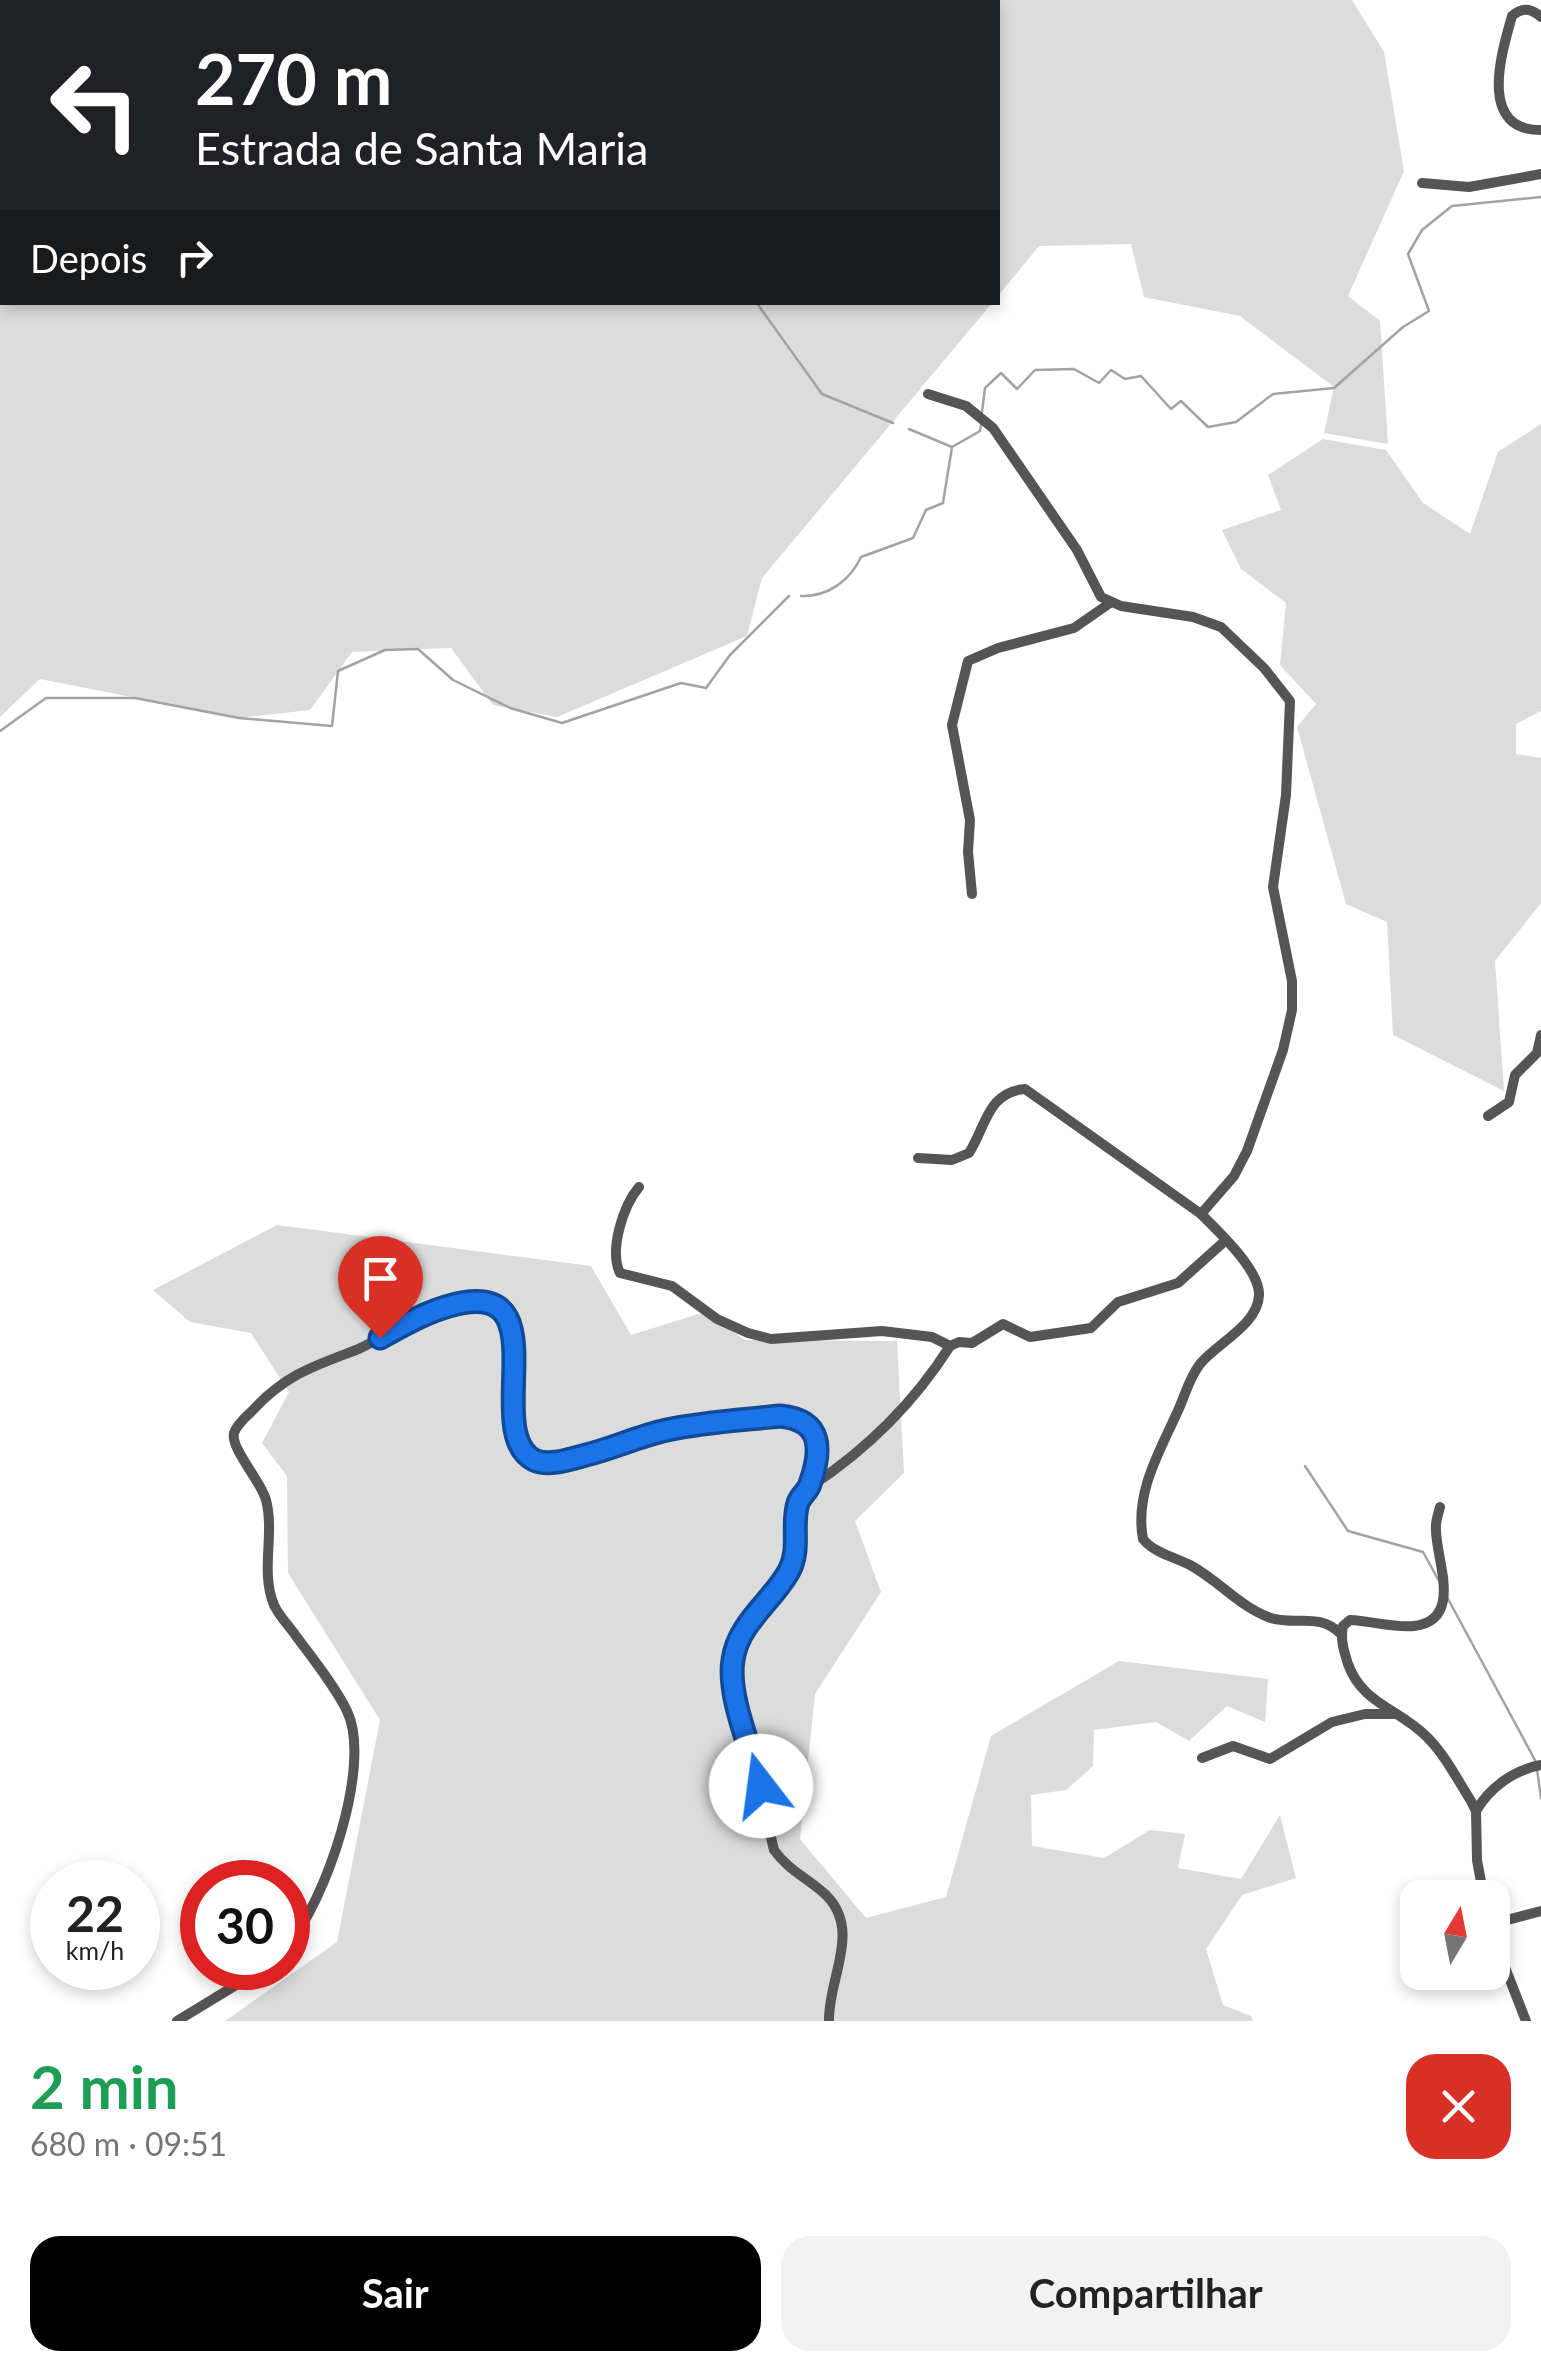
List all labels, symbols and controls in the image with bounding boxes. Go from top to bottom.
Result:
text: 270 m [195,36,392,120]
icon: left [30,40,160,170]
text: Estrada de Santa Maria [195,121,649,175]
icon: right [167,230,222,285]
text: Depois [30,235,147,281]
pin [338,1236,423,1339]
icon: arrive [353,1251,408,1306]
position arrow [709,1734,813,1838]
speed limit sign: 30 [180,1860,310,1990]
north arrow [1400,1880,1510,1990]
map controls [1400,1880,1510,1990]
text: 22 [66,1883,124,1943]
text: km/h [66,1935,124,1965]
text: 2 min [30,2050,179,2122]
button: close [1406,2054,1511,2159]
text: 680 m · 09:51 [30,2124,227,2163]
button: Sair [30,2236,761,2351]
button: Compartilhar [781,2236,1511,2351]

